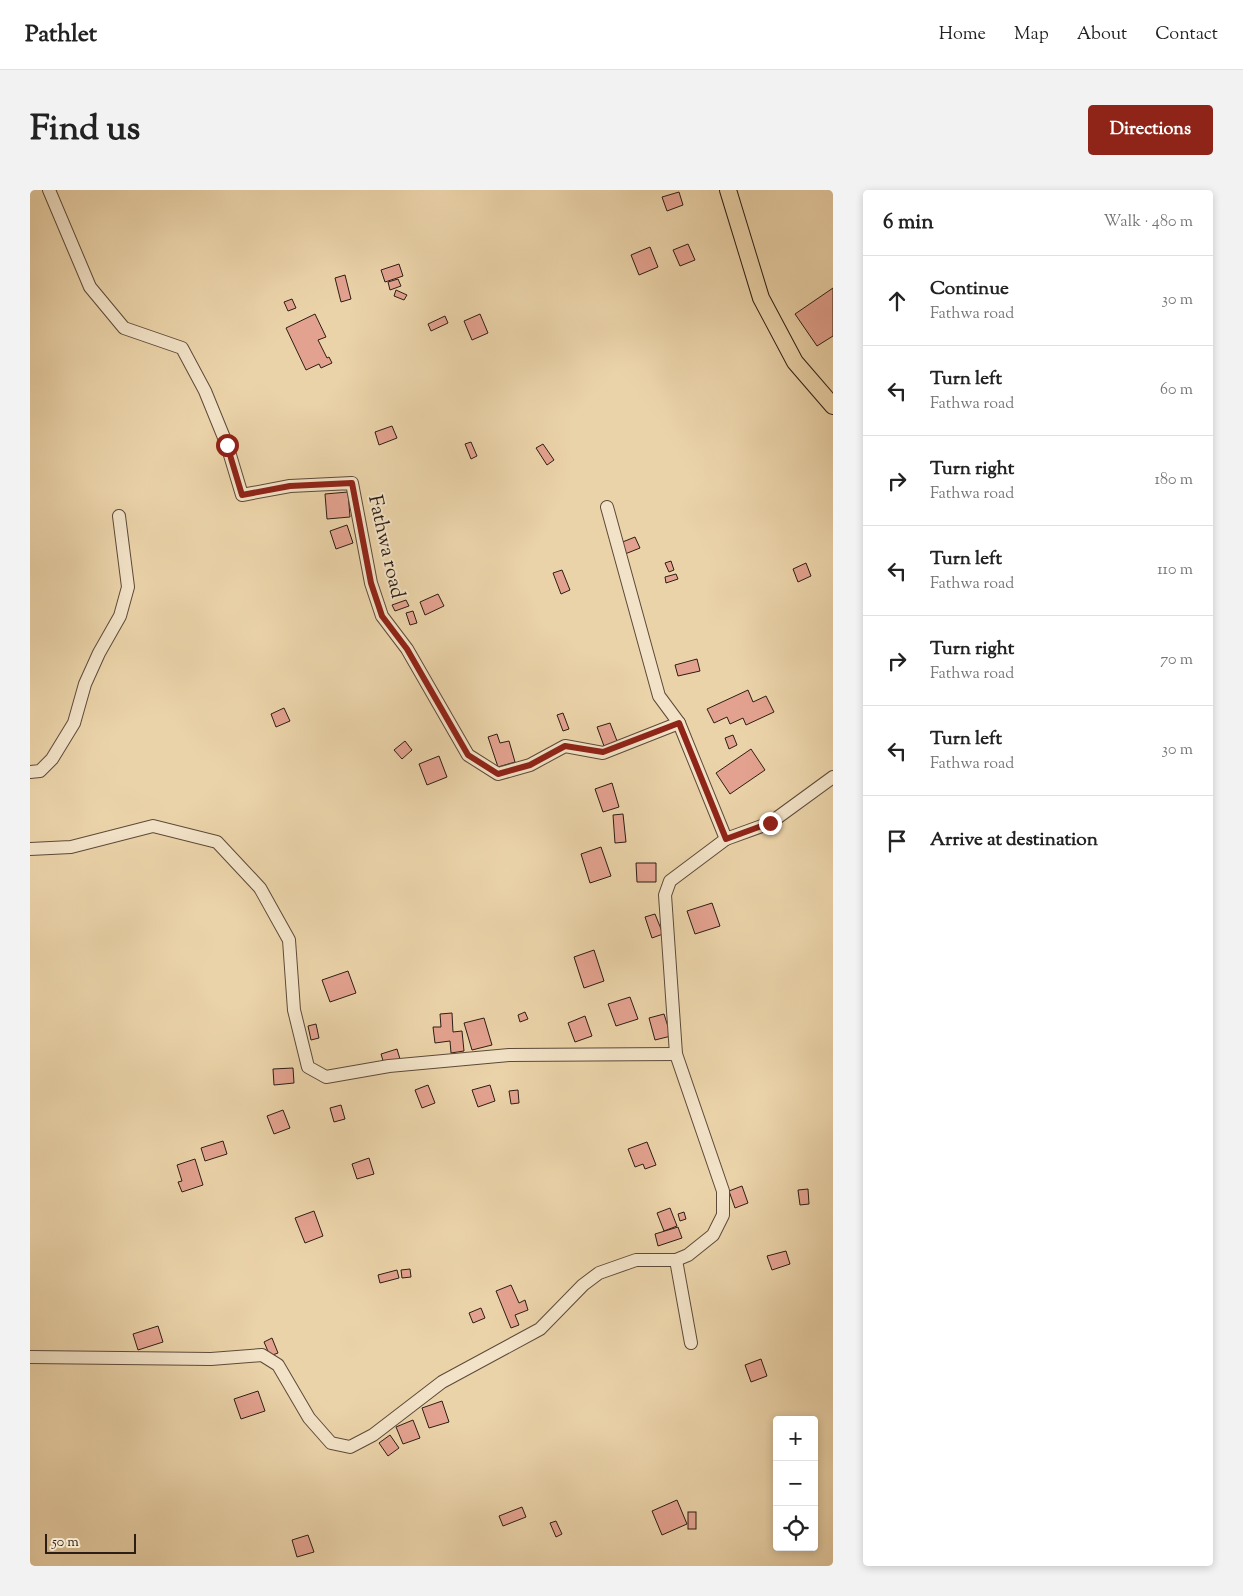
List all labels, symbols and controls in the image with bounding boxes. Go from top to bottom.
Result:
text: Pathlet [25,18,97,52]
text: Home [939,22,986,48]
text: Map [1014,22,1049,48]
text: About [1077,22,1127,48]
text: Contact [1155,22,1218,48]
text: Find us [30,105,140,156]
button: Directions [1088,105,1213,155]
text: 6 min [883,208,934,238]
text: Walk · 480 m [1103,211,1193,234]
text: Continue [930,276,1009,303]
icon: ahead [883,287,911,315]
text: 30 m [1162,289,1193,312]
text: Fathwa road [930,303,1014,326]
text: Turn left [930,366,1002,393]
icon: left [883,377,911,405]
text: 60 m [1160,379,1193,402]
text: Fathwa road [930,393,1014,416]
route start [216,434,239,457]
text: Turn right [930,456,1014,483]
icon: right [883,467,911,495]
text: 180 m [1154,469,1193,492]
text: Fathwa road [930,483,1014,506]
street label: Fathwa road [359,492,411,602]
text: Turn left [930,546,1002,573]
icon: left [883,557,911,585]
text: 110 m [1157,559,1193,582]
text: Fathwa road [930,573,1014,596]
text: Turn right [930,636,1014,663]
icon: right [883,647,911,675]
text: 70 m [1160,649,1193,672]
text: Fathwa road [930,663,1014,686]
text: Turn left [930,726,1002,753]
icon: left [883,737,911,765]
text: 30 m [1162,739,1193,762]
text: Fathwa road [930,753,1014,776]
route end [759,812,782,835]
icon: arrive [883,827,911,855]
text: Arrive at destination [930,827,1098,854]
map controls [773,1416,818,1551]
button: + [773,1416,818,1461]
button: − [773,1461,818,1506]
button: locate [773,1506,818,1551]
scale bar [45,1531,136,1554]
text: 50 m [52,1533,79,1553]

